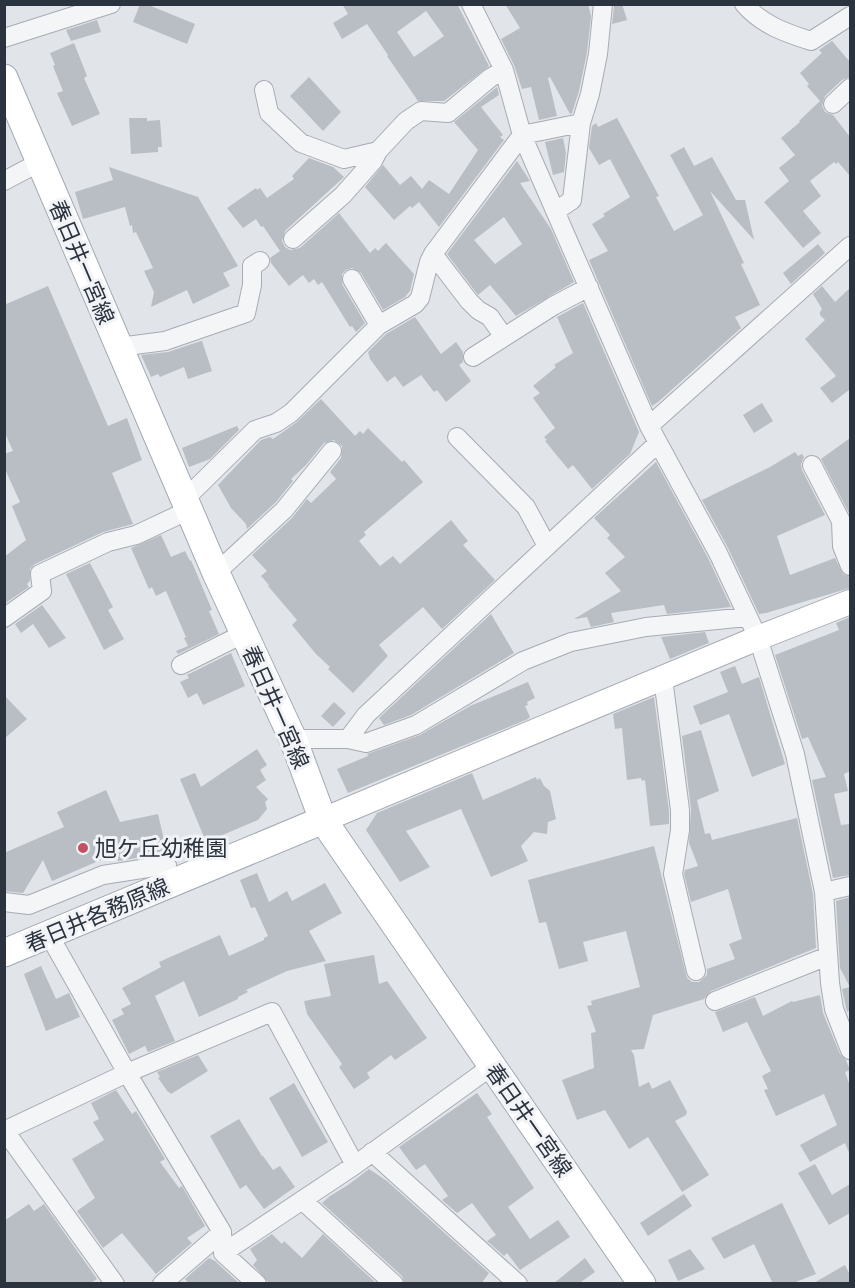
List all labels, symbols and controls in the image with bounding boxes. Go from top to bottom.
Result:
street label: 春日井一宮線 [42,197,119,329]
street label: 春日井一宮線 [235,642,314,773]
place label: 旭ケ丘幼稚園 [95,836,227,863]
marker: 旭ケ丘幼稚園 [76,841,90,855]
street label: 春日井各務原線 [21,874,174,959]
street label: 春日井一宮線 [479,1059,577,1183]

